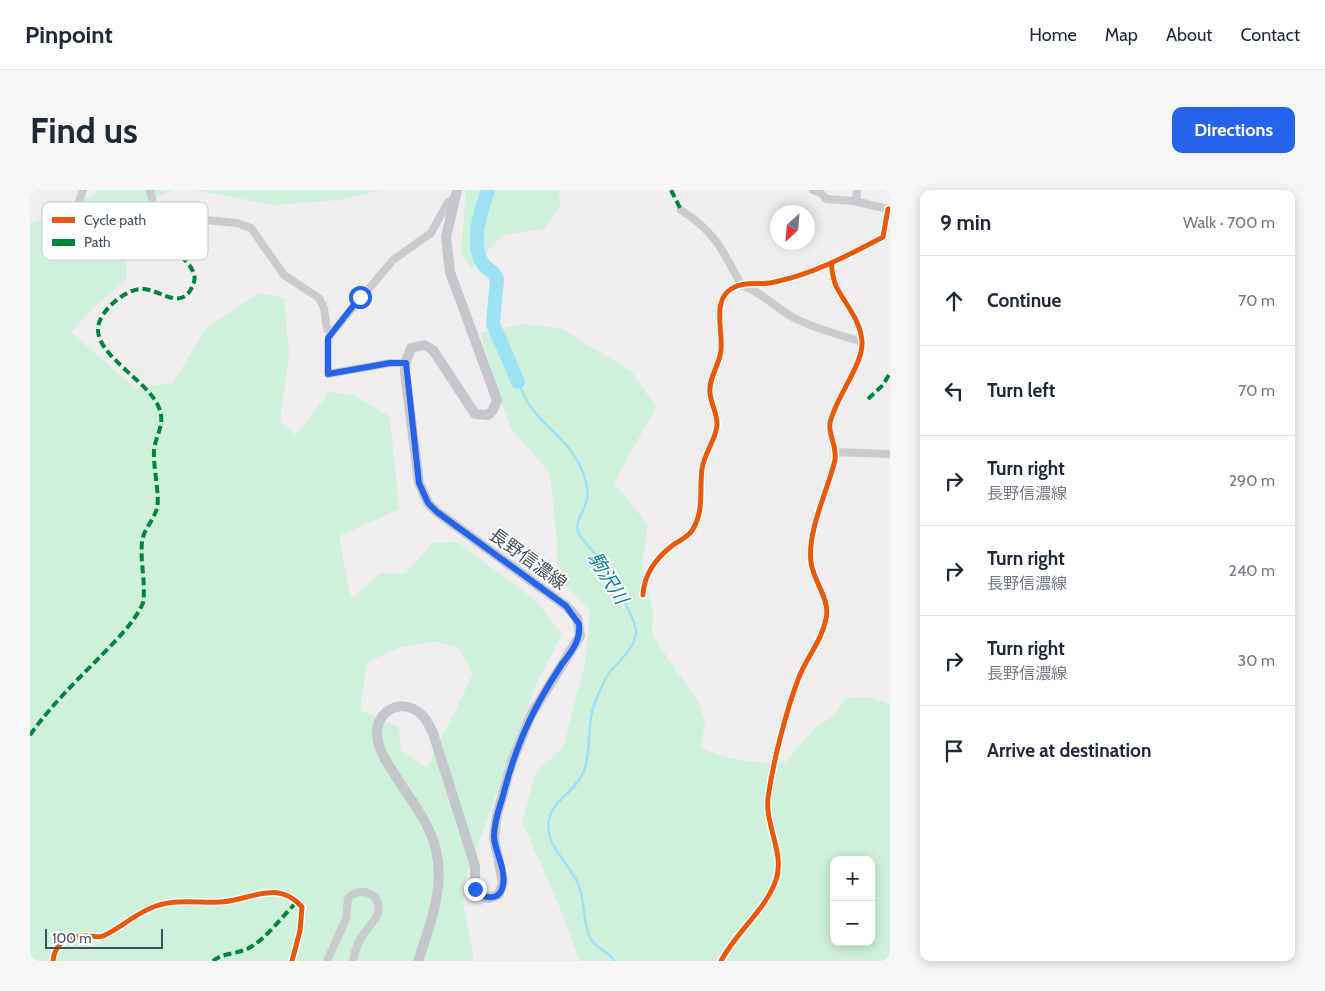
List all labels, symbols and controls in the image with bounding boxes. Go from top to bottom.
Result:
text: Pinpoint [25,20,113,49]
text: Home [1029,24,1077,46]
text: Map [1105,24,1138,46]
text: About [1166,24,1212,46]
text: Contact [1240,24,1300,46]
button: Directions [1172,107,1295,153]
text: Find us [30,109,138,152]
legend [42,202,208,260]
north arrow [770,205,815,250]
text: 9 min [940,210,991,235]
text: Cycle path [84,211,146,229]
text: Walk · 700 m [1183,213,1275,232]
text: Path [84,233,111,251]
route start [349,286,372,309]
icon: ahead [940,287,968,315]
text: Continue [987,289,1061,312]
text: 70 m [1238,291,1275,310]
icon: left [940,377,968,405]
text: Turn left [987,379,1055,402]
text: 70 m [1238,381,1275,400]
text: Turn right [987,457,1065,480]
icon: right [940,467,968,495]
text: 290 m [1229,471,1275,490]
text: 長野信濃線 [987,484,1067,503]
street label: 長野信濃線 [485,524,571,594]
text: Turn right [987,547,1065,570]
water label: 駒沢川 [583,548,634,610]
icon: right [940,557,968,585]
text: 240 m [1229,561,1275,580]
text: 長野信濃線 [987,574,1067,593]
text: Turn right [987,637,1065,660]
icon: right [940,647,968,675]
text: 30 m [1238,651,1275,670]
text: 長野信濃線 [987,664,1067,683]
icon: arrive [940,737,968,765]
text: Arrive at destination [987,739,1151,762]
map controls [830,856,875,946]
button: + [830,856,875,901]
route end [464,878,487,901]
button: − [830,901,875,946]
scale bar [45,926,162,949]
text: 100 m [52,929,92,947]

